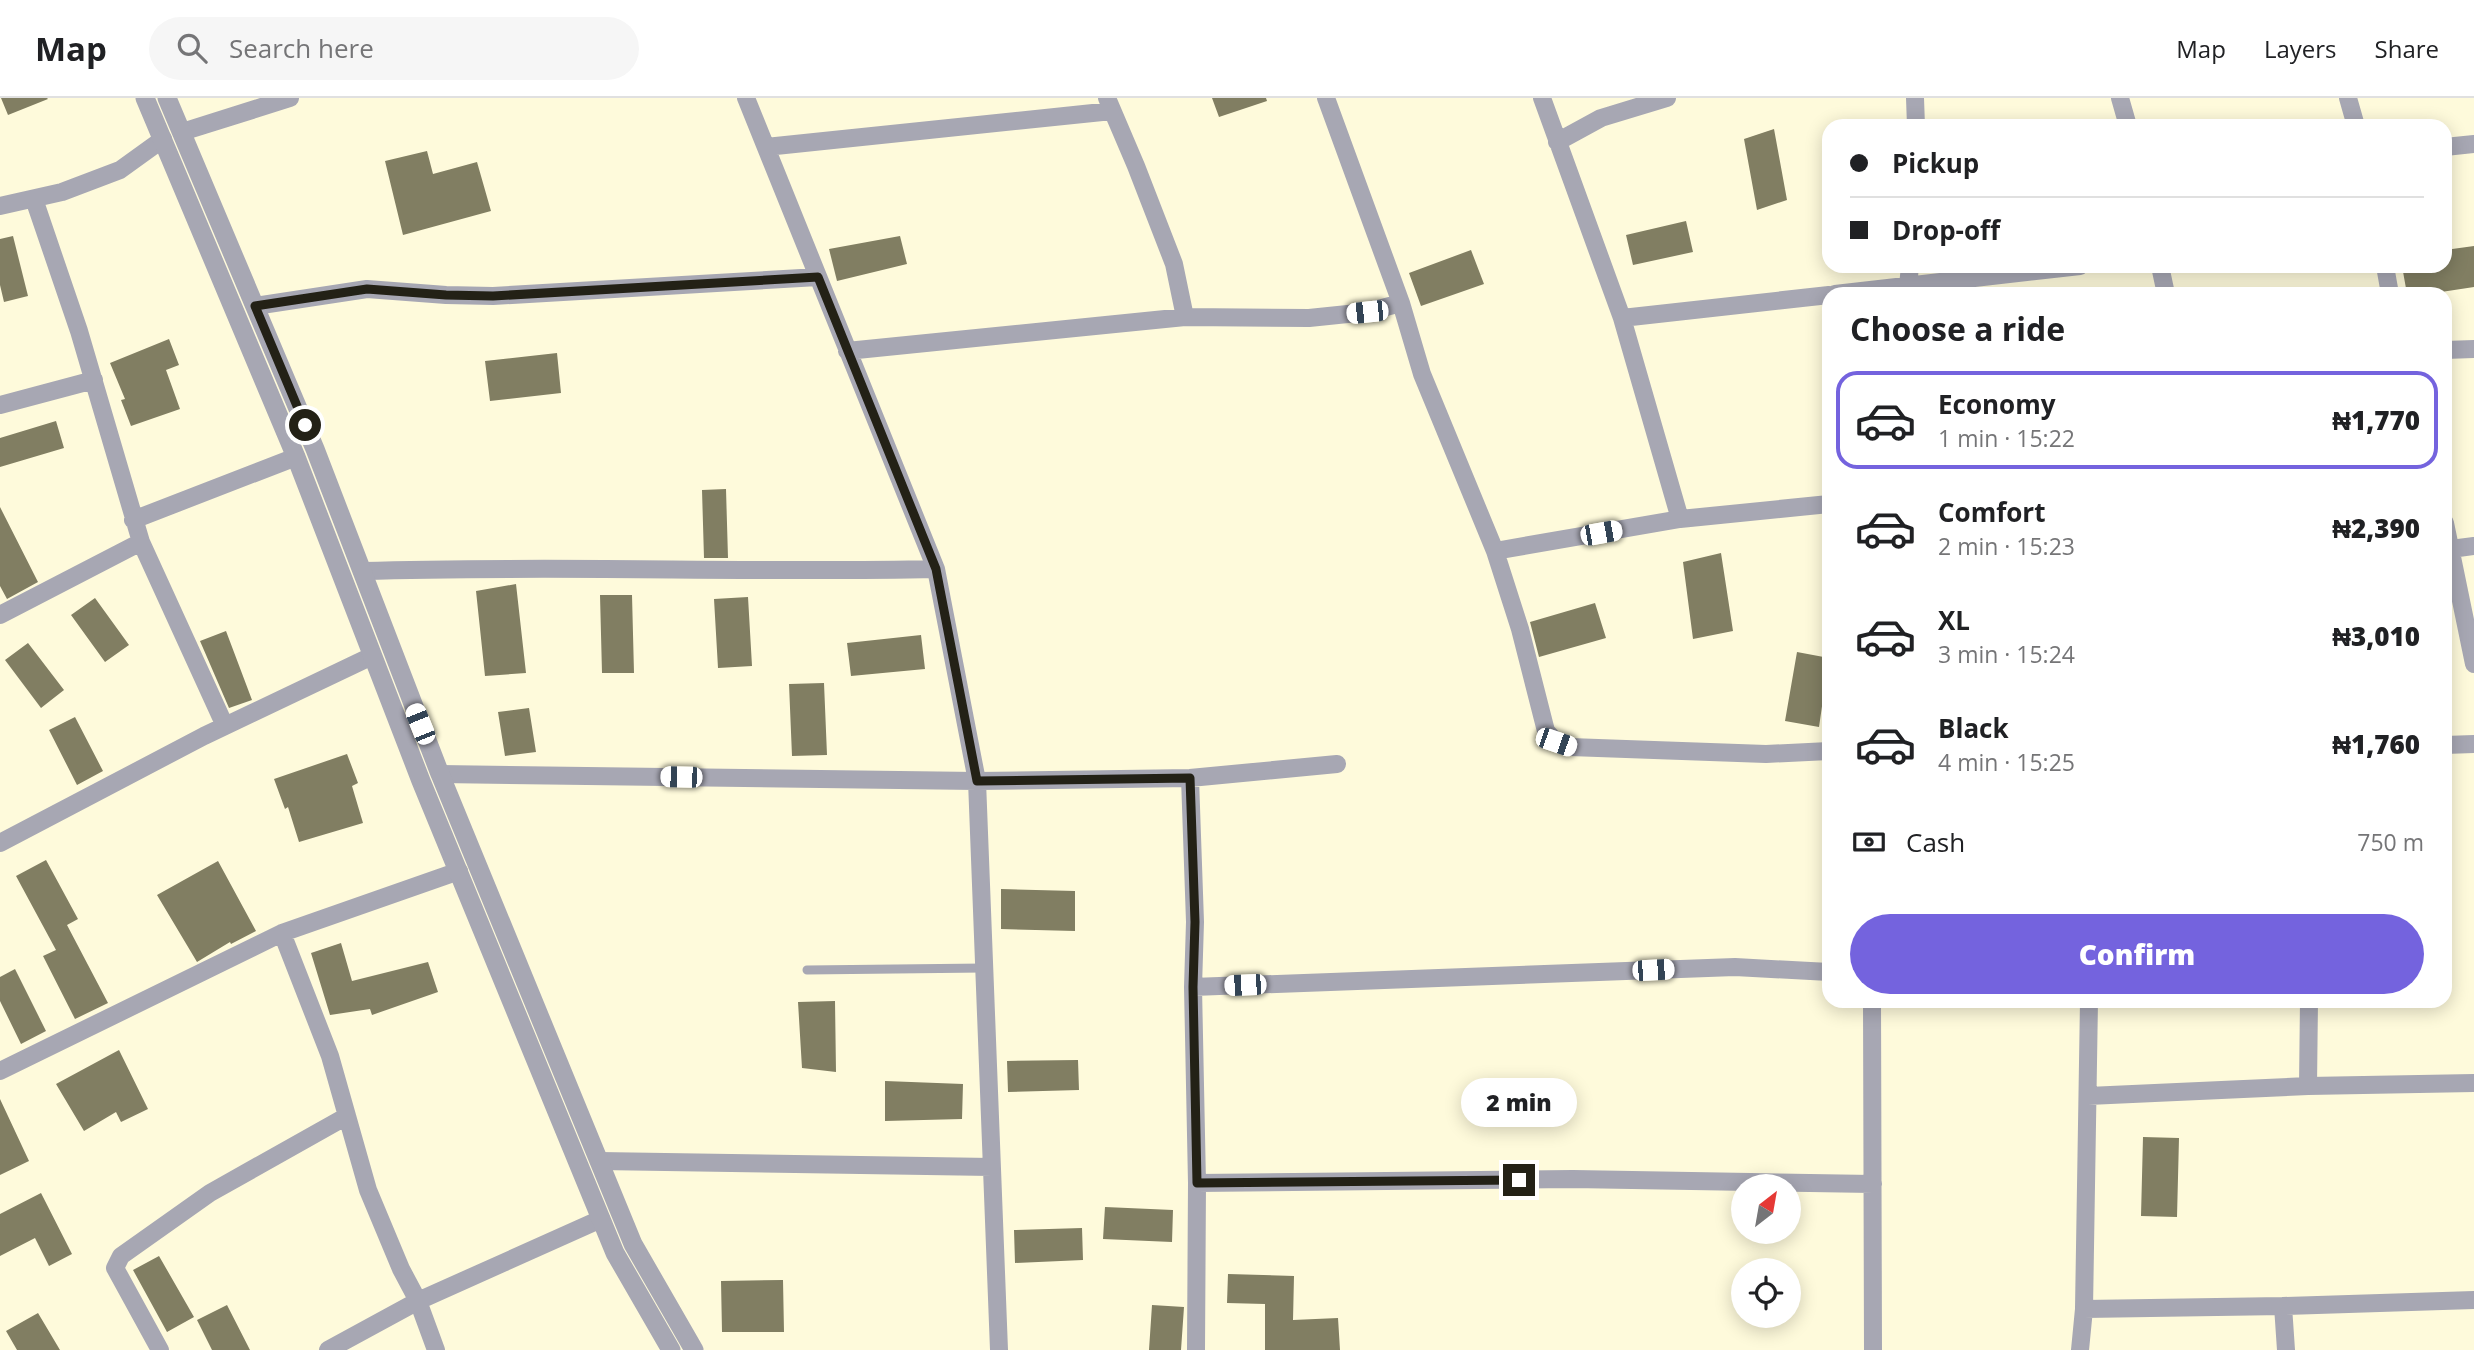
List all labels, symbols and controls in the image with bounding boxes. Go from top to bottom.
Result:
search box [149,17,639,80]
text: Map [35,26,107,71]
icon: search [173,29,211,67]
text: Search here [229,30,374,66]
text: Map [2176,32,2226,65]
text: Layers [2264,32,2337,65]
text: Share [2375,32,2439,65]
text: Pickup [1892,145,1979,181]
text: Drop-off [1892,212,2000,248]
car [1346,299,1389,325]
text: Choose a ride [1850,307,2065,350]
text: Economy [1938,386,2056,422]
icon: car [1854,389,1917,452]
text: ₦1,770 [2332,402,2420,438]
route start [289,409,321,441]
text: 1 min · 15:22 [1938,422,2075,454]
text: Comfort [1938,494,2045,530]
icon: car [1854,497,1917,560]
text: ₦2,390 [2332,510,2420,546]
car [1579,519,1624,547]
text: 2 min · 15:23 [1938,530,2075,562]
text: XL [1938,602,1970,638]
icon: car [1854,605,1917,668]
text: ₦3,010 [2332,618,2420,654]
text: 3 min · 15:24 [1938,638,2075,670]
car [403,701,438,747]
text: Black [1938,710,2009,746]
icon: car [1854,713,1917,776]
car [1533,725,1580,759]
text: ₦1,760 [2332,726,2420,762]
text: 4 min · 15:25 [1938,746,2075,778]
car [660,766,703,788]
icon: cash [1850,823,1888,861]
text: Cash [1906,824,1965,860]
text: 750 m [2357,826,2424,858]
button: Confirm [1850,914,2424,994]
car [1632,958,1675,982]
car [1224,974,1267,996]
callout: 2 min [1461,1079,1577,1128]
text: 2 min [1486,1086,1552,1118]
route end [1503,1164,1535,1196]
north arrow [1731,1174,1801,1244]
map controls [1731,1174,1801,1328]
button: locate [1731,1258,1801,1328]

